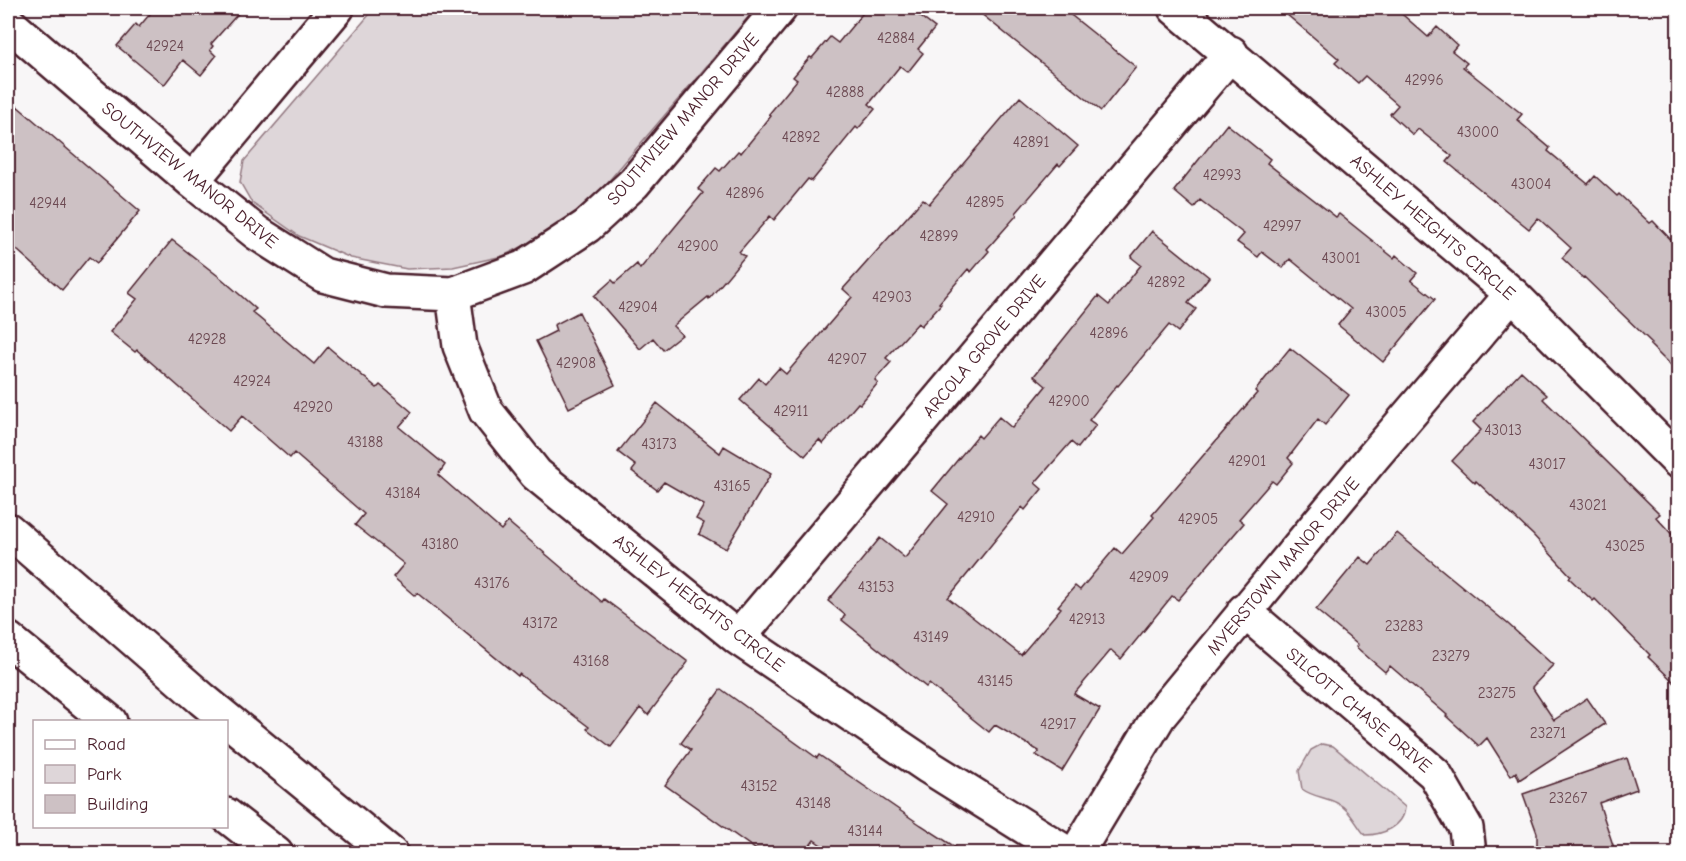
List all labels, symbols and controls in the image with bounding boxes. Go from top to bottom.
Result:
street label: SOUTHVIEW MANOR DRIVE [603,29,764,210]
house number: 42884 [877,29,915,47]
house number: 42924 [146,37,184,55]
house number: 42996 [1404,71,1444,89]
house number: 42888 [826,83,864,101]
street label: SOUTHVIEW MANOR DRIVE [97,98,282,253]
house number: 43000 [1457,123,1499,141]
house number: 42892 [782,128,820,146]
house number: 42891 [1013,133,1049,151]
street label: ASHLEY HEIGHTS CIRCLE [1346,150,1519,305]
house number: 42993 [1203,166,1241,184]
house number: 43004 [1511,175,1551,193]
house number: 42896 [726,184,764,202]
house number: 42895 [966,193,1004,211]
house number: 42944 [29,194,67,212]
house number: 42997 [1263,217,1301,235]
house number: 42899 [920,227,958,245]
house number: 42900 [677,237,719,255]
house number: 43001 [1321,249,1361,267]
street label: ARCOLA GROVE DRIVE [918,270,1050,422]
house number: 42892 [1147,273,1185,291]
house number: 42903 [872,288,912,306]
house number: 42904 [618,298,658,316]
house number: 43005 [1365,303,1407,321]
house number: 42896 [1090,324,1128,342]
house number: 42928 [188,330,226,348]
house number: 42907 [827,350,867,368]
house number: 42908 [556,354,596,372]
house number: 42924 [233,372,271,390]
house number: 42900 [1048,392,1090,410]
house number: 42920 [293,398,333,416]
house number: 42911 [774,402,809,420]
house number: 43013 [1484,421,1522,439]
house number: 43188 [347,433,383,451]
house number: 43173 [641,435,677,453]
house number: 42901 [1228,452,1266,470]
house number: 43017 [1528,455,1566,473]
street label: MYERSTOWN MANOR DRIVE [1203,473,1364,659]
house number: 43165 [713,477,751,495]
house number: 43184 [385,484,421,502]
house number: 43021 [1569,496,1607,514]
house number: 42910 [957,508,995,526]
house number: 42905 [1178,510,1218,528]
street label: ASHLEY HEIGHTS CIRCLE [609,530,789,677]
house number: 43180 [421,535,459,553]
house number: 43025 [1605,537,1645,555]
house number: 42909 [1129,568,1169,586]
house number: 43176 [474,574,510,592]
house number: 43153 [858,578,894,596]
house number: 42913 [1069,610,1105,628]
house number: 43172 [522,614,558,632]
house number: 23283 [1385,617,1423,635]
house number: 43149 [913,628,949,646]
street label: SILCOTT CHASE DRIVE [1282,643,1436,777]
house number: 23279 [1432,647,1470,665]
house number: 43168 [573,652,609,670]
house number: 43145 [977,672,1013,690]
house number: 23275 [1478,684,1516,702]
house number: 42917 [1040,715,1076,733]
legend [33,720,228,828]
house number: 23271 [1530,724,1566,742]
text: Road [87,734,126,755]
text: Park [87,764,122,785]
house number: 43152 [741,777,777,795]
house number: 23267 [1549,789,1587,807]
text: Building [87,794,149,815]
house number: 43148 [795,794,831,812]
house number: 43144 [847,822,883,840]

